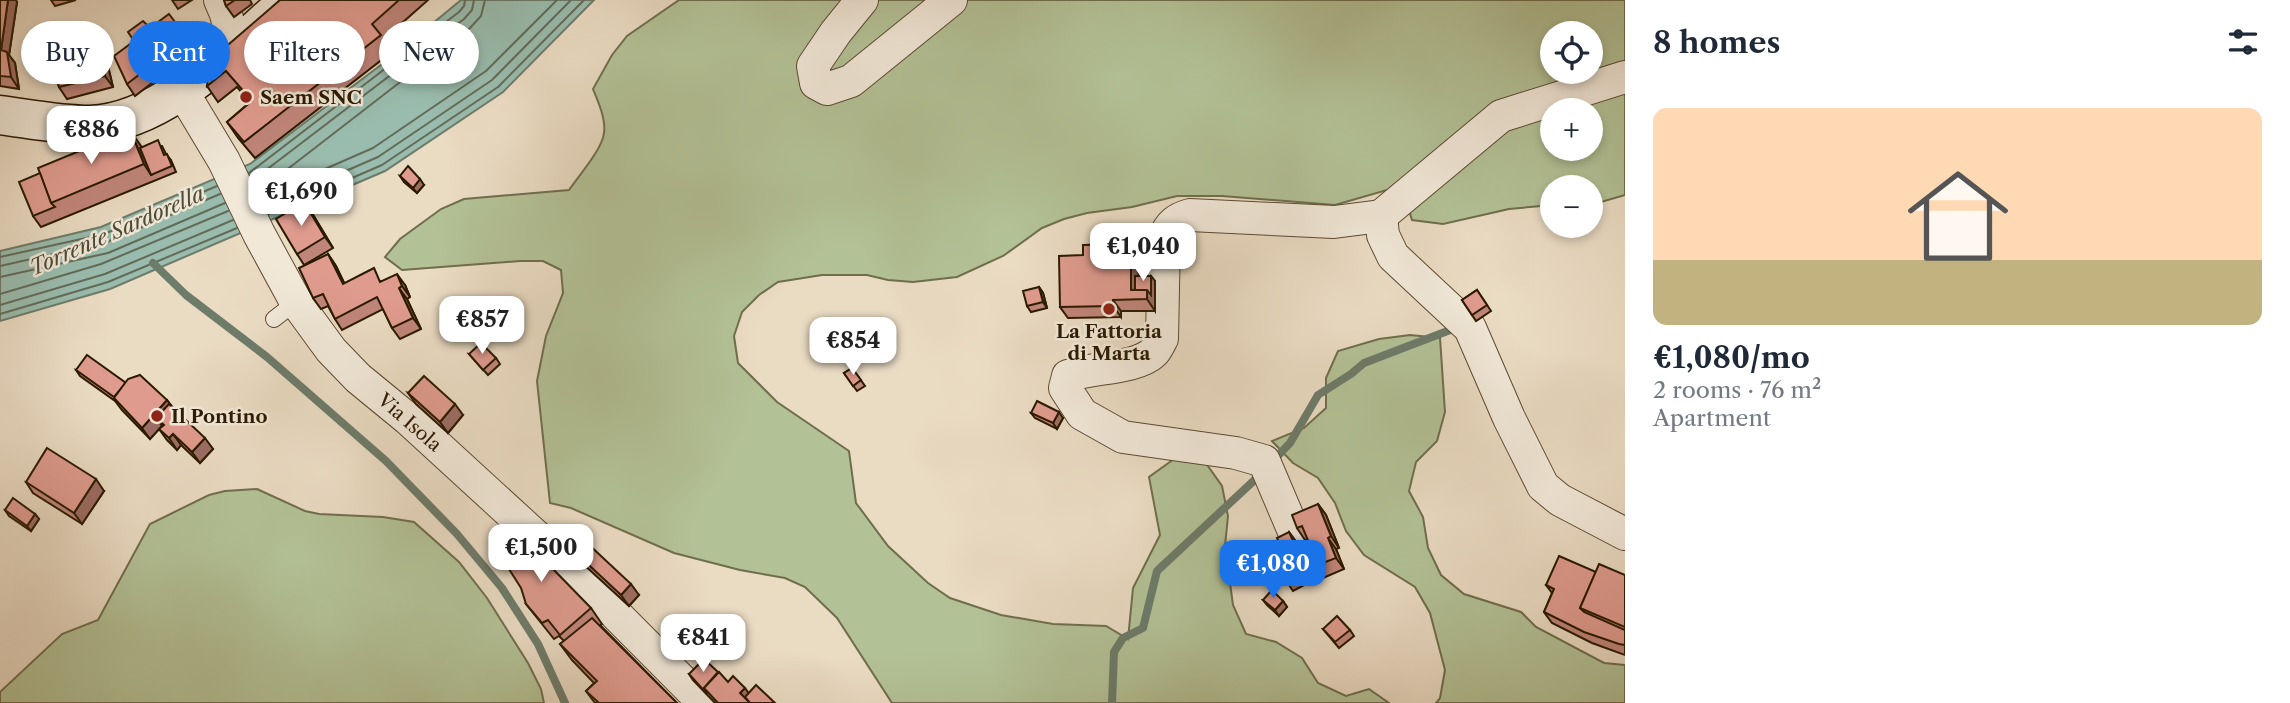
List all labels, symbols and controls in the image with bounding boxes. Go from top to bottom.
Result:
chip: Buy [21,21,114,84]
chip: Rent [128,21,230,84]
chip: Filters [244,21,365,84]
chip: New [379,21,479,84]
map controls [1540,21,1603,238]
button: locate [1540,21,1603,84]
icon: filters [2224,23,2262,61]
text: 8 homes [1653,24,1780,61]
place label: Saem SNC [260,86,362,109]
marker: Saem SNC [238,89,254,105]
button: + [1540,98,1603,161]
pin: €886 [50,106,132,166]
text: €886 [63,115,119,143]
icon: home [1895,153,2021,279]
pin: €1,690 [244,168,358,228]
button: − [1540,175,1603,238]
text: €1,690 [264,177,338,205]
water label: Torrente Sardorella [26,181,209,280]
pin: €1,040 [1086,224,1200,283]
text: €1,040 [1106,232,1180,260]
pin: €857 [441,296,523,356]
marker: La Fattoria di Marta [1101,301,1117,317]
text: €857 [455,305,509,333]
pin: €854 [812,318,894,377]
place label: La Fattoria di Marta [1056,320,1163,365]
text: €854 [825,326,881,354]
text: €1,080/mo [1653,339,1810,376]
text: 2 rooms · 76 m² [1653,376,1821,404]
street label: Via Isola [372,388,446,456]
text: Apartment [1653,404,1771,432]
place label: Il Pontino [171,405,268,428]
marker: Il Pontino [149,408,165,424]
pin: €1,500 [484,524,598,584]
text: €1,500 [504,533,578,561]
pin: €1,080 [1216,540,1330,600]
text: €1,080 [1236,549,1310,577]
pin: €841 [662,614,744,674]
text: €841 [677,623,729,651]

